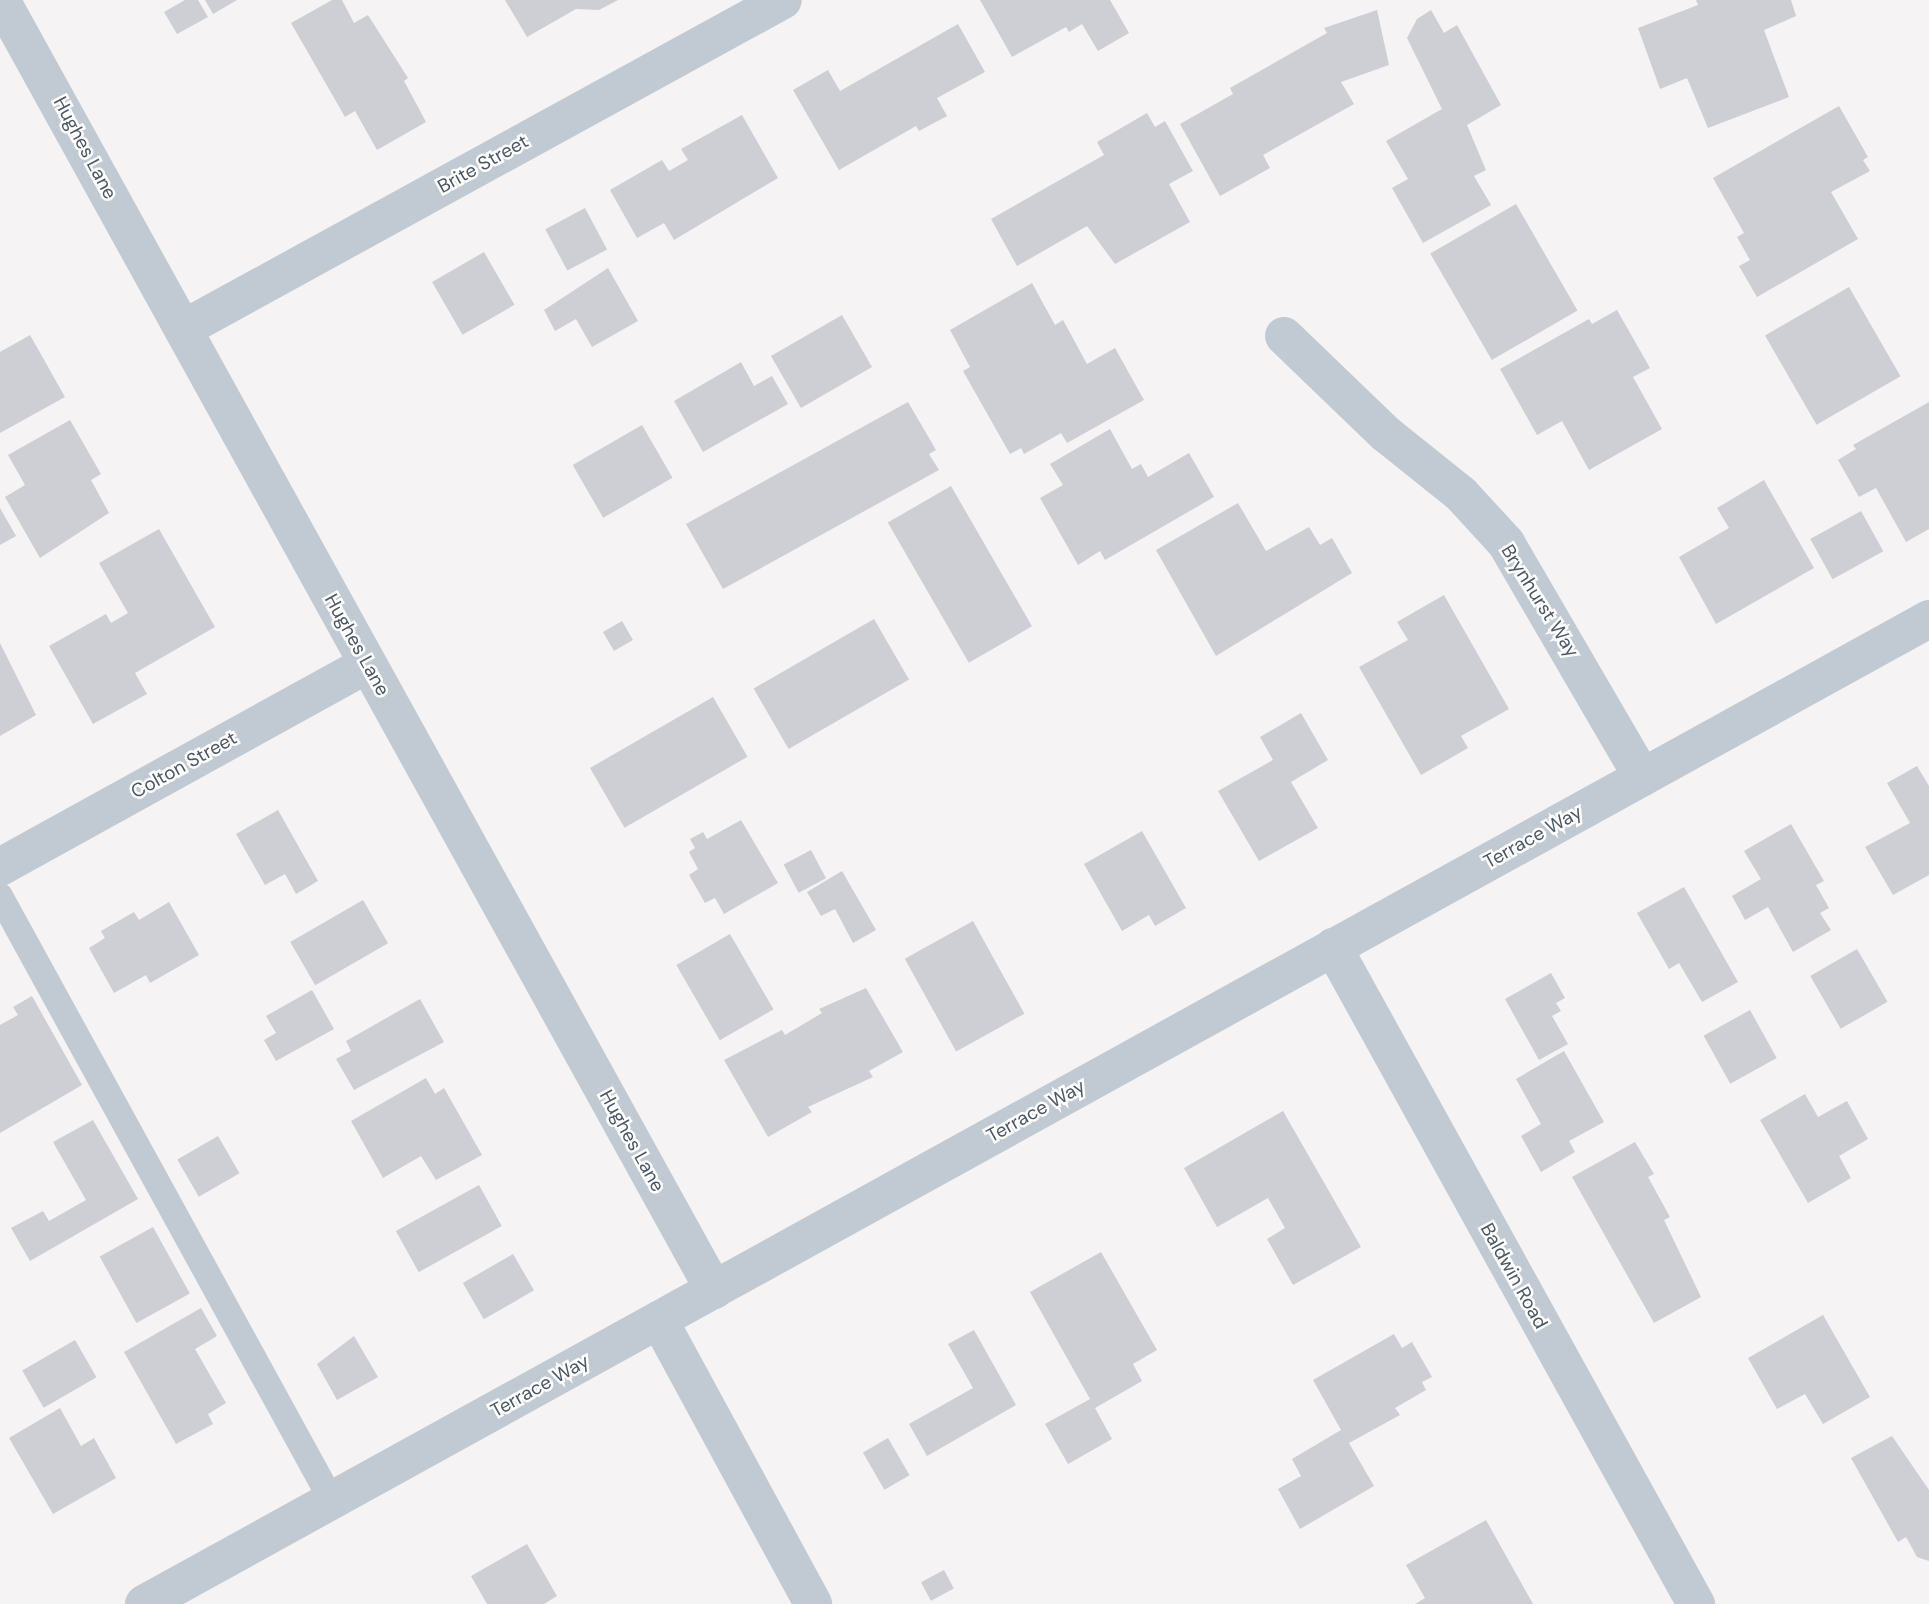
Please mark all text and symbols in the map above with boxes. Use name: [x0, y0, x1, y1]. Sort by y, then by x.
street label: Hughes Lane: [48, 93, 122, 203]
street label: Brite Street: [434, 130, 532, 198]
street label: Brynhurst Way: [1496, 540, 1584, 662]
street label: Hughes Lane: [320, 590, 394, 700]
street label: Colton Street: [127, 727, 241, 803]
street label: Terrace Way: [1480, 801, 1586, 873]
street label: Terrace Way: [983, 1075, 1089, 1147]
street label: Hughes Lane: [595, 1086, 669, 1196]
street label: Baldwin Road: [1476, 1219, 1552, 1333]
street label: Terrace Way: [487, 1350, 593, 1422]

